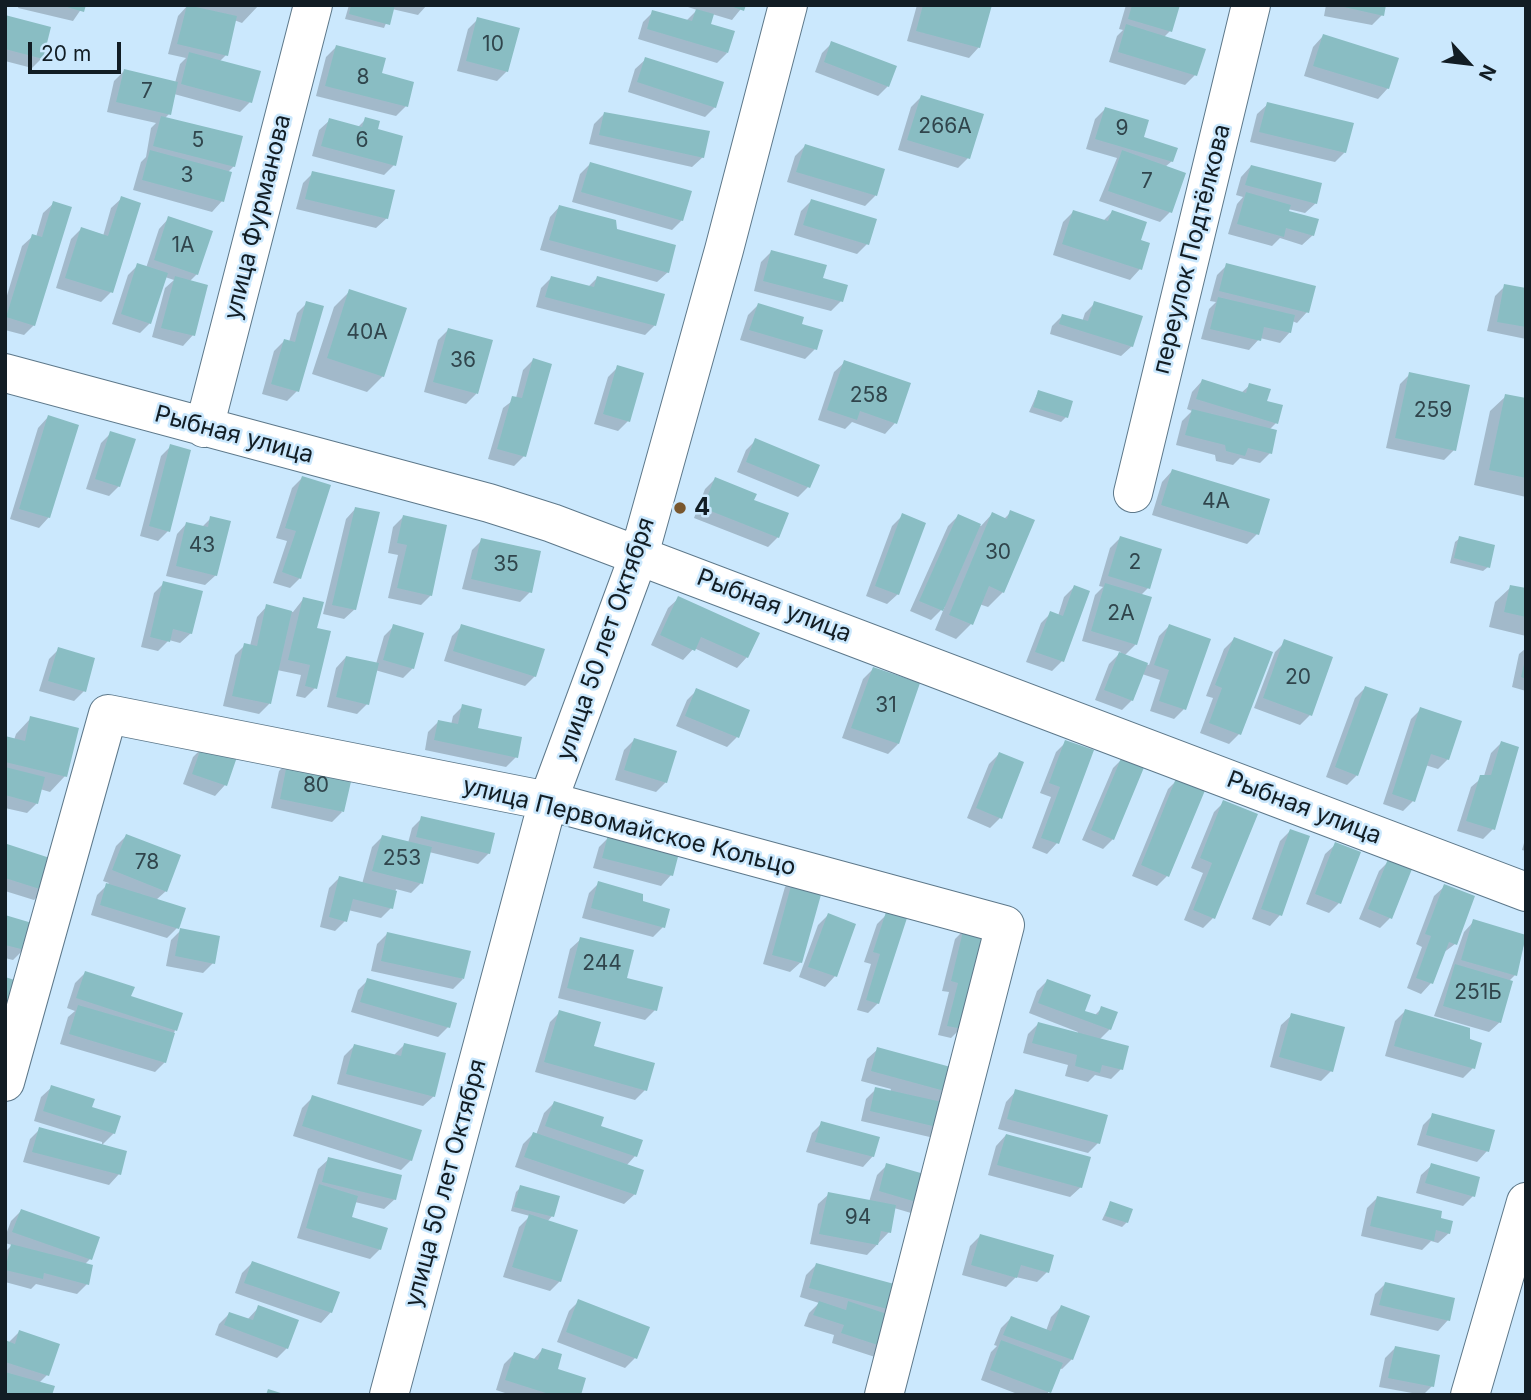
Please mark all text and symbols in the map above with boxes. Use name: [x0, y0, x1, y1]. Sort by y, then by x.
scale bar: [32, 28, 124, 72]
north arrow: [1433, 28, 1503, 98]
house number: 10: [482, 32, 504, 58]
text: 20 m: [41, 41, 91, 66]
text: N: [1474, 61, 1501, 84]
house number: 8: [357, 65, 369, 91]
house number: 7: [141, 79, 153, 105]
street label: улица Фурманова: [219, 111, 297, 323]
house number: 266А: [918, 114, 972, 140]
house number: 9: [1115, 116, 1129, 142]
street label: переулок Подтёлкова: [1147, 121, 1237, 377]
house number: 5: [192, 128, 204, 154]
house number: 6: [355, 128, 369, 154]
house number: 3: [181, 163, 193, 189]
house number: 7: [1141, 169, 1153, 195]
house number: 1А: [171, 233, 195, 259]
house number: 40А: [346, 320, 388, 346]
house number: 36: [450, 348, 476, 374]
house number: 258: [850, 383, 888, 409]
house number: 259: [1414, 398, 1452, 424]
street label: Рыбная улица: [151, 400, 317, 470]
house number: 4А: [1202, 489, 1230, 515]
place label: 4: [694, 494, 710, 522]
marker: 4: [672, 500, 688, 516]
street label: улица 50 лет Октября: [551, 514, 661, 764]
house number: 43: [189, 533, 215, 559]
house number: 30: [985, 540, 1011, 566]
house number: 2: [1129, 550, 1141, 576]
house number: 35: [493, 552, 519, 578]
street label: Рыбная улица: [693, 563, 855, 649]
house number: 2А: [1107, 601, 1135, 627]
house number: 20: [1285, 665, 1311, 691]
house number: 31: [875, 693, 897, 719]
street label: Рыбная улица: [1223, 765, 1385, 851]
street label: улица Первомайское Кольцо: [459, 772, 799, 882]
house number: 80: [303, 773, 329, 799]
house number: 253: [383, 846, 421, 872]
house number: 78: [135, 850, 159, 876]
house number: 244: [582, 951, 622, 977]
house number: 251Б: [1454, 980, 1502, 1006]
street label: улица 50 лет Октября: [399, 1056, 493, 1310]
house number: 94: [845, 1205, 871, 1231]

